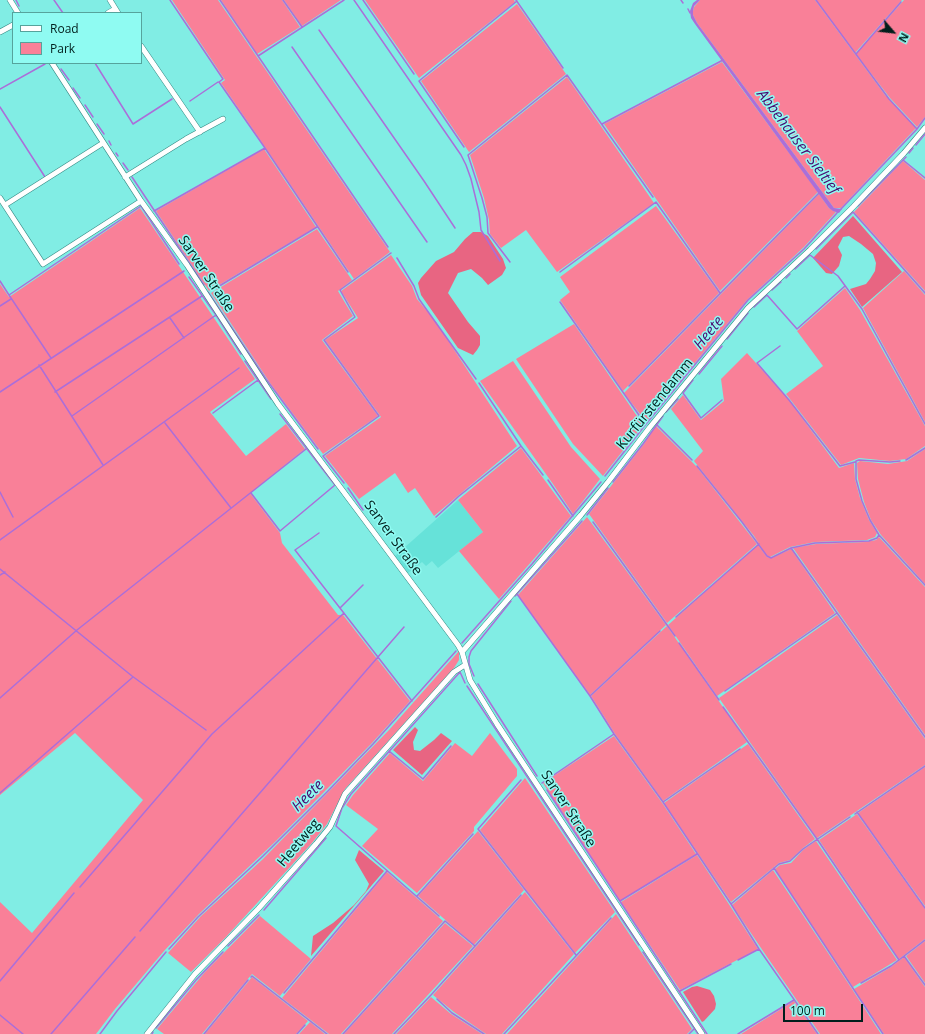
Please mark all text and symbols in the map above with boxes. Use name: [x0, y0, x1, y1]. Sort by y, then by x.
legend: [12, 12, 142, 64]
north arrow: [873, 12, 913, 52]
text: Road: [50, 20, 79, 37]
text: N: [895, 30, 913, 45]
text: Park: [50, 40, 75, 57]
water label: Abbehauser Sieltief: [753, 86, 843, 198]
street label: Sarver Straße: [174, 233, 238, 315]
water label: Heete: [690, 313, 728, 353]
street label: Kurfürstendamm: [613, 355, 697, 453]
street label: Sarver Straße: [360, 497, 426, 579]
street label: Sarver Straße: [537, 767, 599, 851]
water label: Heete: [288, 776, 328, 816]
street label: Heetweg: [274, 816, 324, 870]
scale bar: [785, 996, 865, 1022]
text: 100 m: [790, 1002, 825, 1019]

